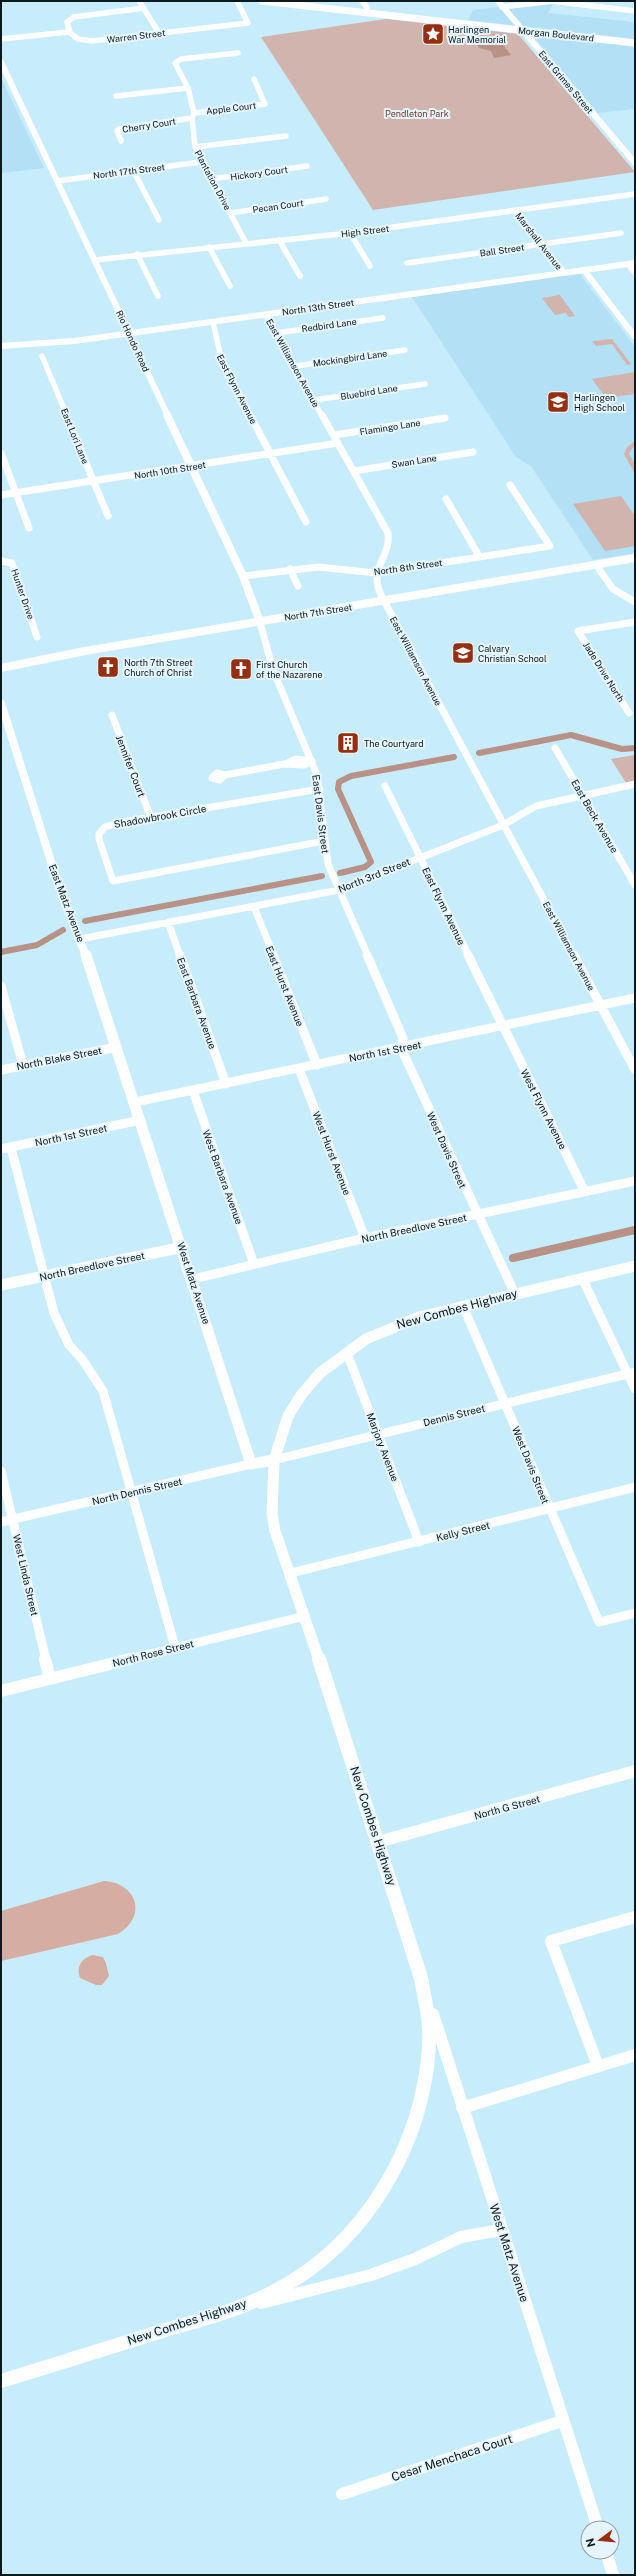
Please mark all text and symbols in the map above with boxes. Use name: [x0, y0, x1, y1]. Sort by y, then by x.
place icon: Harlingen War Memorial: [420, 21, 446, 47]
place label: Harlingen War Memorial: [448, 24, 506, 45]
street label: Morgan Boulevard: [517, 25, 595, 43]
street label: Warren Street: [106, 27, 166, 45]
street label: East Grimes Street: [536, 48, 596, 116]
street label: Apple Court: [205, 99, 257, 117]
park label: Pendleton Park: [385, 108, 449, 119]
street label: Cherry Court: [121, 115, 177, 135]
street label: Plantation Drive: [193, 148, 233, 212]
street label: North 17th Street: [92, 161, 166, 181]
street label: Hickory Court: [230, 163, 289, 182]
street label: Pecan Court: [252, 197, 305, 215]
street label: Marshall Avenue: [513, 210, 565, 272]
street label: High Street: [340, 223, 390, 239]
street label: Ball Street: [479, 241, 525, 259]
street label: North 13th Street: [281, 296, 355, 317]
street label: Rio Hondo Road: [114, 309, 152, 373]
street label: Redbird Lane: [301, 316, 357, 334]
street label: East Williamson Avenue: [264, 317, 322, 409]
street label: Mockingbird Lane: [312, 347, 388, 369]
street label: East Flynn Avenue: [215, 352, 259, 426]
street label: Bluebird Lane: [340, 382, 398, 402]
school or university icon: Harlingen High School: [545, 389, 571, 415]
place label: Harlingen High School: [574, 392, 625, 413]
street label: East Lori Lane: [59, 407, 91, 465]
street label: Flamingo Lane: [359, 417, 421, 437]
street label: Swan Lane: [391, 452, 437, 470]
street label: North 10th Street: [133, 459, 207, 481]
street label: North 8th Street: [373, 557, 443, 577]
street label: Hunter Drive: [9, 567, 37, 621]
street label: North 7th Street: [283, 601, 353, 623]
street label: East Williamson Avenue: [388, 615, 444, 707]
school or university icon: Calvary Christian School: [450, 640, 476, 666]
street label: Jade Drive North: [581, 640, 627, 704]
place label: Calvary Christian School: [478, 643, 547, 664]
church icon: North 7th Street Church of Christ: [95, 654, 121, 680]
church icon: First Church of the Nazarene: [228, 656, 254, 682]
place label: North 7th Street Church of Christ: [124, 657, 193, 678]
place label: First Church of the Nazarene: [256, 659, 322, 680]
building icon: The Courtyard: [335, 730, 361, 756]
street label: Jennifer Court: [114, 733, 148, 799]
place label: The Courtyard: [364, 738, 424, 749]
street label: East Davis Street: [310, 774, 332, 854]
street label: East Beck Avenue: [569, 777, 621, 855]
street label: Shadowbrook Circle: [113, 802, 207, 830]
street label: North 3rd Street: [336, 855, 412, 895]
street label: East Matz Avenue: [47, 862, 87, 944]
street label: East Flynn Avenue: [420, 865, 468, 947]
street label: East Williamson Avenue: [541, 900, 597, 992]
street label: East Hurst Avenue: [263, 944, 307, 1028]
street label: East Barbara Avenue: [175, 956, 219, 1051]
street label: North 1st Street: [348, 1038, 422, 1064]
street label: North Blake Street: [15, 1044, 103, 1072]
street label: West Flynn Avenue: [519, 1067, 570, 1151]
street label: West Hurst Avenue: [310, 1109, 354, 1197]
street label: West Davis Street: [425, 1110, 469, 1190]
street label: North 1st Street: [34, 1121, 108, 1149]
street label: West Barbara Avenue: [200, 1128, 246, 1226]
street label: North Breedlove Street: [360, 1211, 468, 1245]
street label: West Matz Avenue: [175, 1240, 213, 1326]
street label: North Breedlove Street: [38, 1249, 146, 1283]
street label: New Combes Highway: [395, 1286, 520, 1332]
street label: Dennis Street: [422, 1401, 486, 1428]
street label: Marjory Avenue: [364, 1411, 402, 1483]
street label: West Davis Street: [510, 1425, 552, 1506]
street label: North Dennis Street: [91, 1475, 183, 1507]
street label: Kelly Street: [435, 1519, 491, 1543]
street label: West Linda Street: [11, 1533, 41, 1617]
street label: North Rose Street: [111, 1637, 195, 1669]
street label: New Combes Highway: [347, 1765, 399, 1888]
street label: North G Street: [473, 1792, 541, 1822]
street label: West Matz Avenue: [486, 2202, 532, 2304]
street label: New Combes Highway: [126, 2296, 249, 2348]
street label: Cesar Menchaca Court: [390, 2432, 515, 2484]
north arrow: [580, 2520, 620, 2560]
text: N: [583, 2537, 597, 2549]

